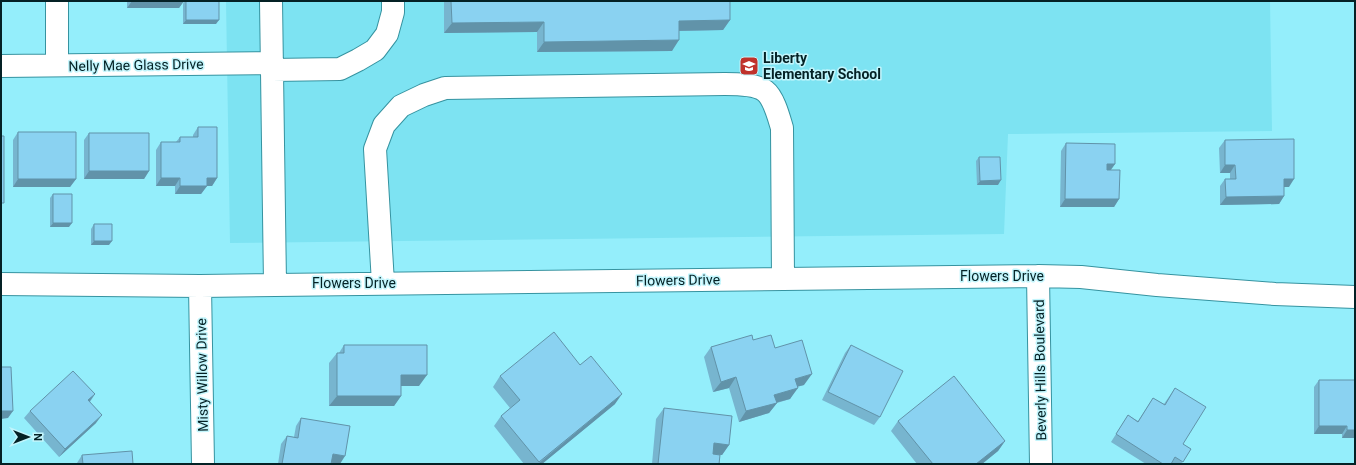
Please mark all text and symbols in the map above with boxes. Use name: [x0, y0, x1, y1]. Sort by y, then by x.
place label: Liberty Elementary School: [763, 50, 881, 82]
school or university icon: Liberty Elementary School: [738, 55, 760, 77]
street label: Nelly Mae Glass Drive: [68, 56, 204, 74]
street label: Flowers Drive: [960, 268, 1044, 284]
street label: Flowers Drive: [636, 271, 720, 289]
street label: Flowers Drive: [312, 275, 396, 291]
street label: Beverly Hills Boulevard: [1031, 299, 1049, 441]
street label: Misty Willow Drive: [193, 318, 211, 432]
north arrow: [8, 417, 48, 457]
text: N: [31, 433, 44, 441]

